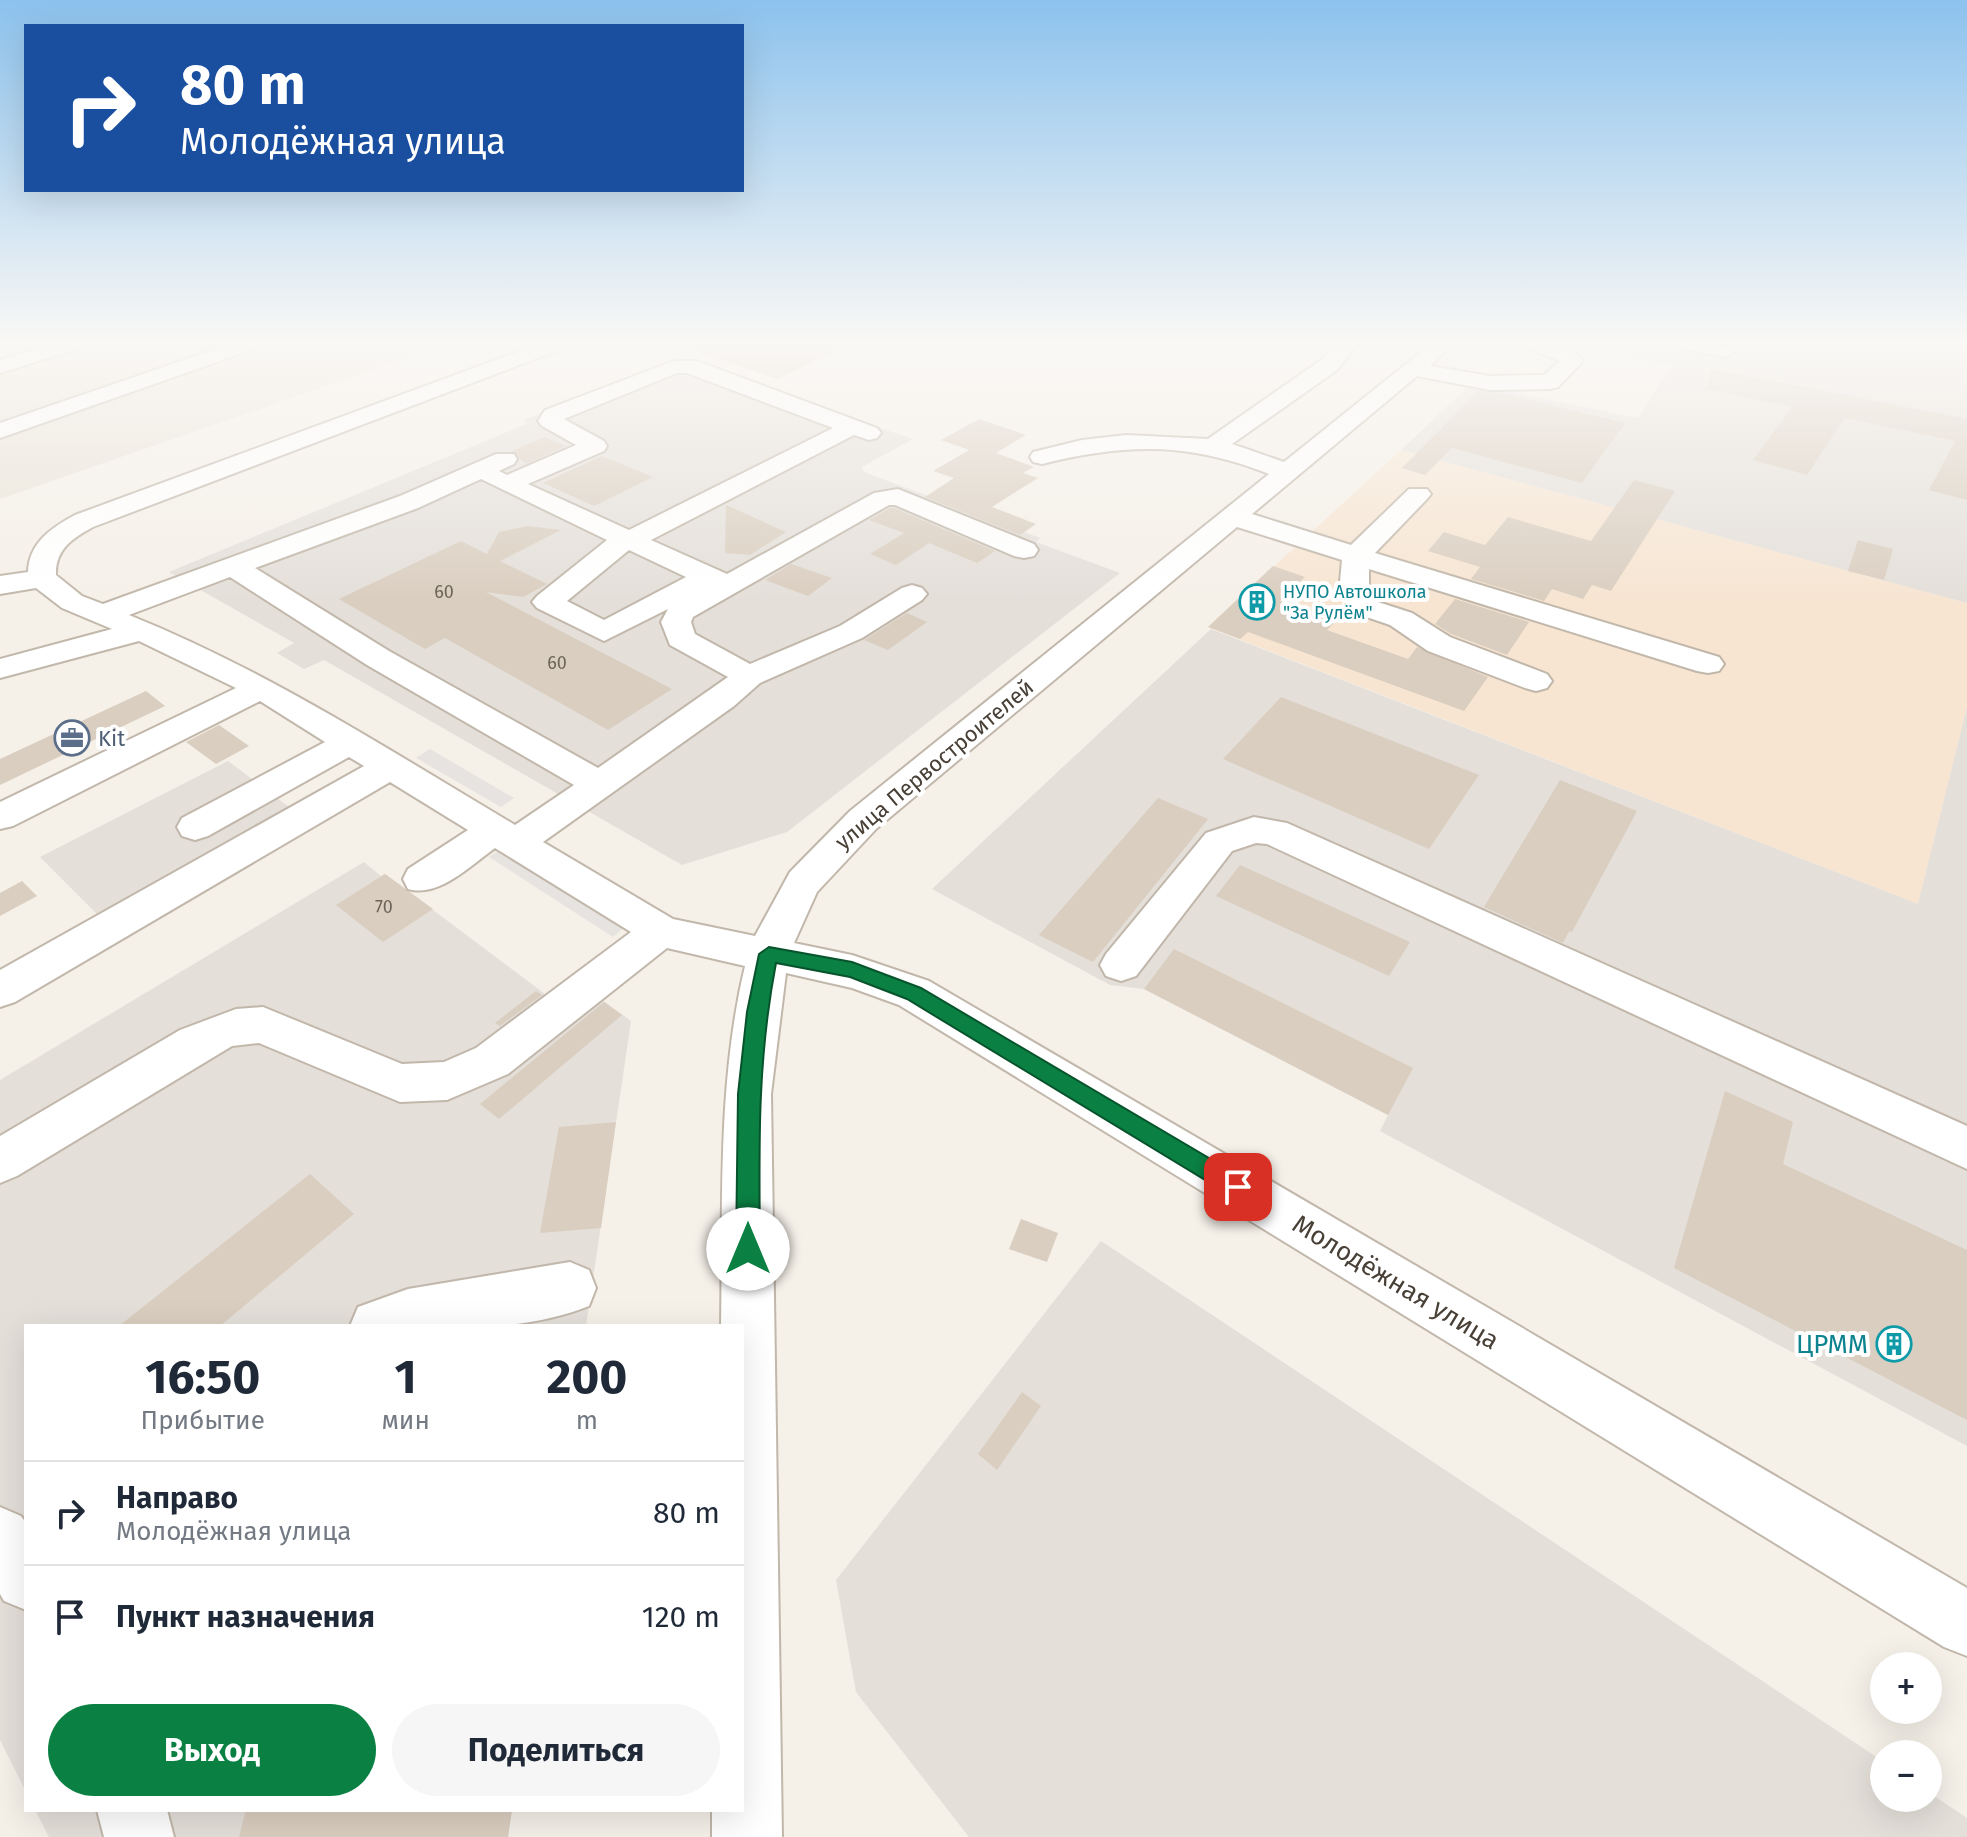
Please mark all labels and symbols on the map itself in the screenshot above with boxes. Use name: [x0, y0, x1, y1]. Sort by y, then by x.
house number: 60: [434, 581, 454, 603]
place label: НУПО Автошкола "За Рулём": [1283, 581, 1427, 624]
building icon: НУПО Автошкола "За Рулём": [1238, 583, 1276, 621]
house number: 60: [547, 652, 567, 674]
street label: улица Первостроителей: [830, 673, 1039, 855]
office icon: Kit: [53, 719, 91, 757]
place label: Kit: [98, 725, 125, 752]
house number: 70: [375, 896, 393, 918]
pin: [1204, 1153, 1272, 1221]
position arrow: [706, 1207, 790, 1291]
street label: Молодёжная улица: [1287, 1209, 1505, 1356]
building icon: ЦРММ: [1875, 1325, 1913, 1363]
place label: ЦРММ: [1796, 1329, 1868, 1360]

